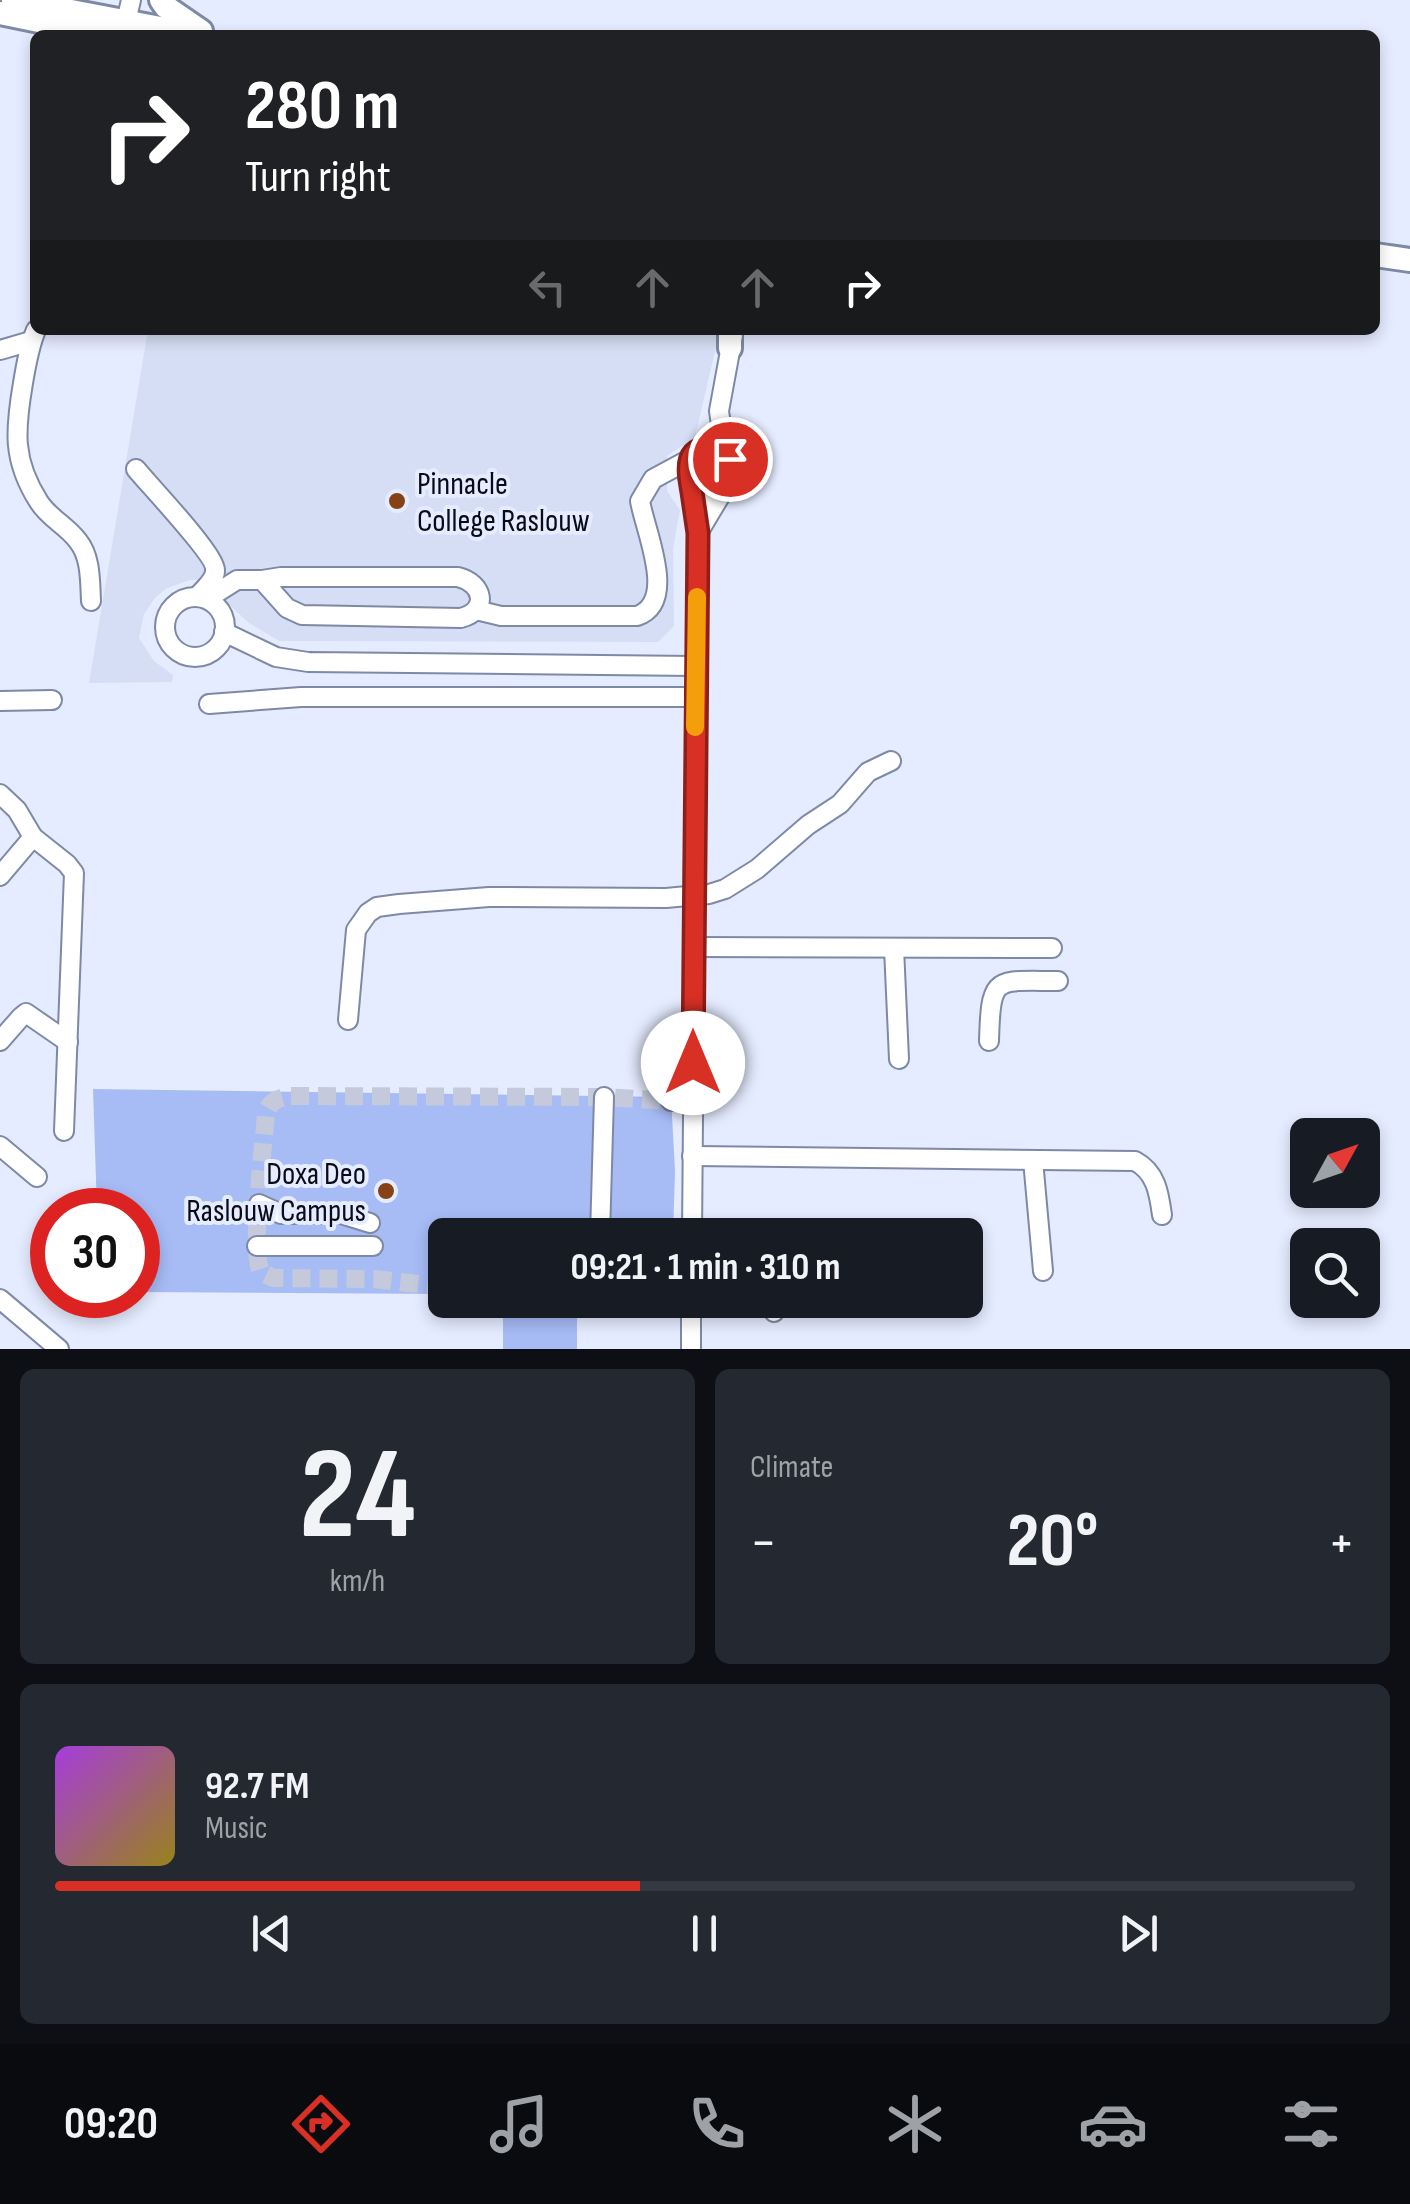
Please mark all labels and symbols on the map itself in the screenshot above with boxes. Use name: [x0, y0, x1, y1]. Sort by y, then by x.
pin: [688, 417, 773, 502]
place label: Pinnacle College Raslouw: [417, 465, 590, 541]
marker: Pinnacle College Raslouw: [386, 490, 408, 512]
position arrow: [641, 1011, 745, 1115]
north arrow: [1290, 1118, 1380, 1208]
place label: Doxa Deo Raslouw Campus: [186, 1155, 366, 1231]
marker: Doxa Deo Raslouw Campus: [375, 1180, 397, 1202]
speed limit sign: 30: [30, 1188, 160, 1318]

